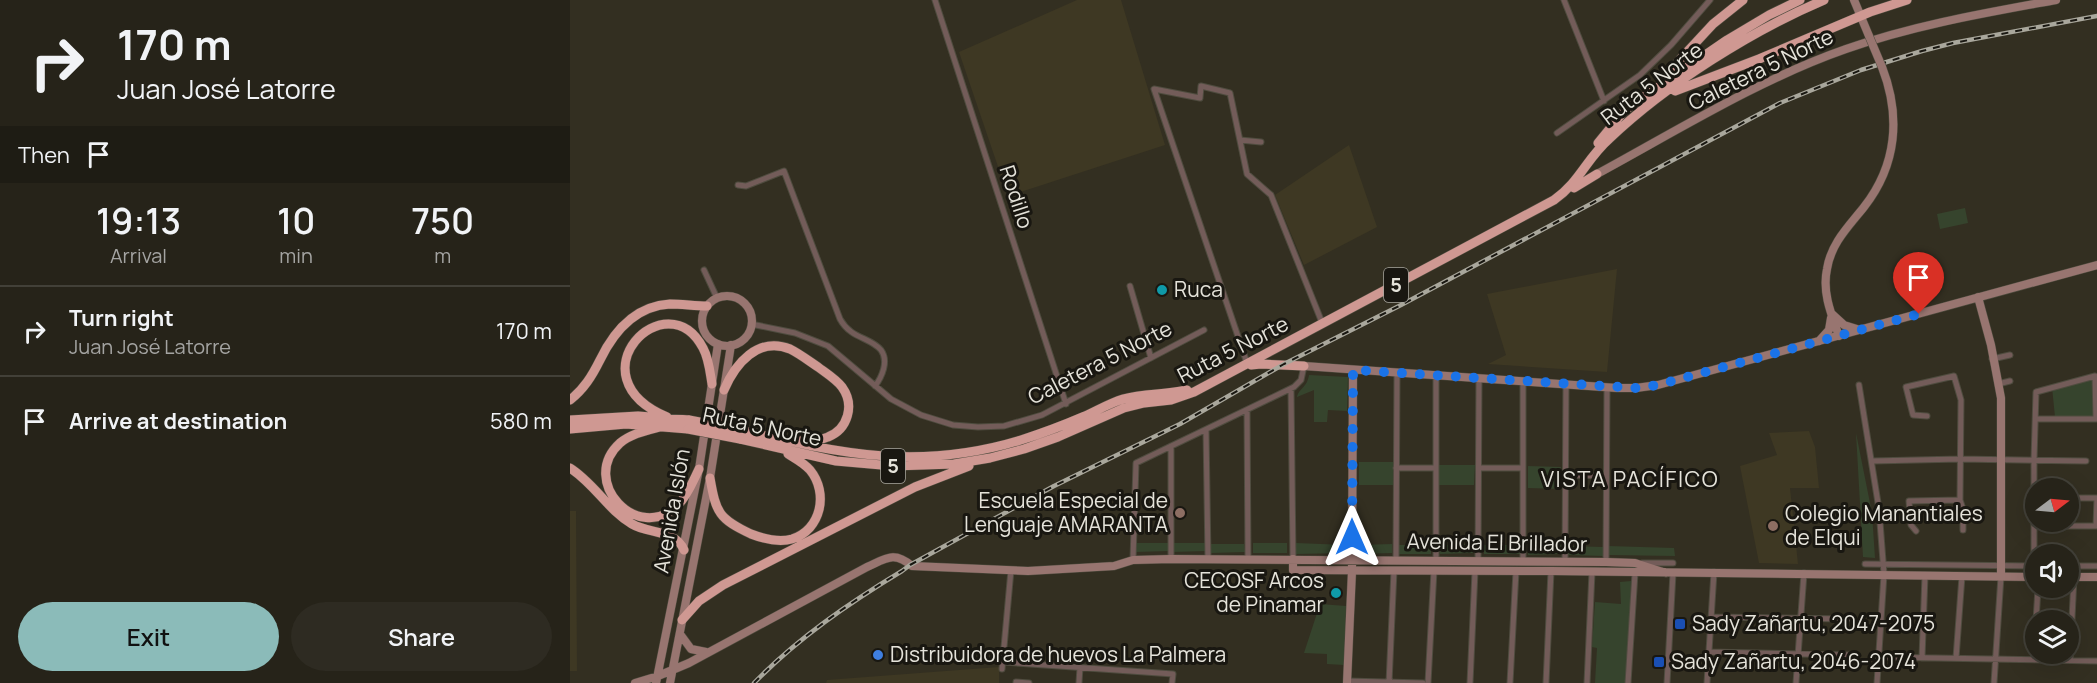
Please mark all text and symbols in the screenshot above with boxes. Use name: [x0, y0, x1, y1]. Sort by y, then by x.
text: 170 m: [117, 15, 232, 73]
street label: Caletera 5 Norte: [1683, 22, 1838, 116]
icon: right: [18, 24, 96, 102]
street label: Ruta 5 Norte: [1595, 36, 1708, 131]
text: Juan José Latorre: [117, 70, 336, 107]
icon: arrive: [82, 138, 115, 171]
text: Then: [18, 140, 70, 170]
street label: Rodillo: [994, 161, 1040, 232]
text: 19:13: [96, 196, 181, 245]
text: 10: [277, 196, 315, 245]
text: 750: [411, 196, 474, 245]
text: Arrival: [110, 242, 167, 269]
text: min: [279, 242, 313, 269]
text: m: [434, 242, 451, 269]
pin: [1893, 252, 1944, 314]
icon: arrive: [1902, 261, 1935, 294]
road number: 5: [1384, 268, 1408, 302]
place label: Ruca: [1174, 275, 1223, 303]
marker: Ruca: [1155, 283, 1169, 297]
text: Turn right: [69, 303, 174, 333]
street label: Ruta 5 Norte: [1172, 309, 1293, 389]
street label: Caletera 5 Norte: [1023, 314, 1176, 410]
icon: right: [18, 315, 51, 348]
text: 170 m: [496, 316, 552, 346]
text: Juan José Latorre: [69, 333, 231, 360]
street label: Ruta 5 Norte: [700, 400, 824, 452]
icon: arrive: [18, 405, 51, 438]
text: Arrive at destination: [69, 406, 287, 436]
text: 580 m: [490, 406, 552, 436]
street label: Avenida Islón: [646, 446, 696, 575]
road number: 5: [881, 449, 905, 483]
district label: VISTA PACÍFICO: [1541, 464, 1719, 494]
north arrow: [2025, 478, 2079, 532]
map controls: [2025, 478, 2079, 664]
place label: Escuela Especial de Lenguaje AMARANTA: [964, 486, 1168, 538]
place label: Colegio Manantiales de Elqui: [1785, 499, 1983, 551]
position arrow: [1320, 505, 1384, 569]
marker: Escuela Especial de Lenguaje AMARANTA: [1173, 506, 1187, 520]
marker: Colegio Manantiales de Elqui: [1766, 519, 1780, 533]
street label: Avenida El Brillador: [1406, 526, 1588, 558]
button: sound: [2025, 544, 2079, 598]
place label: CECOSF Arcos de Pinamar: [1184, 566, 1324, 618]
marker: CECOSF Arcos de Pinamar: [1329, 586, 1343, 600]
button: Exit: [18, 602, 279, 671]
button: Share: [291, 602, 552, 671]
place label: Sady Zañartu, 2047-2075: [1692, 609, 1935, 637]
button: layers: [2025, 610, 2079, 664]
marker: Sady Zañartu, 2047-2075: [1673, 617, 1687, 631]
place label: Distribuidora de huevos La Palmera: [890, 640, 1226, 668]
place label: Sady Zañartu, 2046-2074: [1671, 647, 1916, 675]
marker: Distribuidora de huevos La Palmera: [871, 648, 885, 662]
marker: Sady Zañartu, 2046-2074: [1652, 655, 1666, 669]

